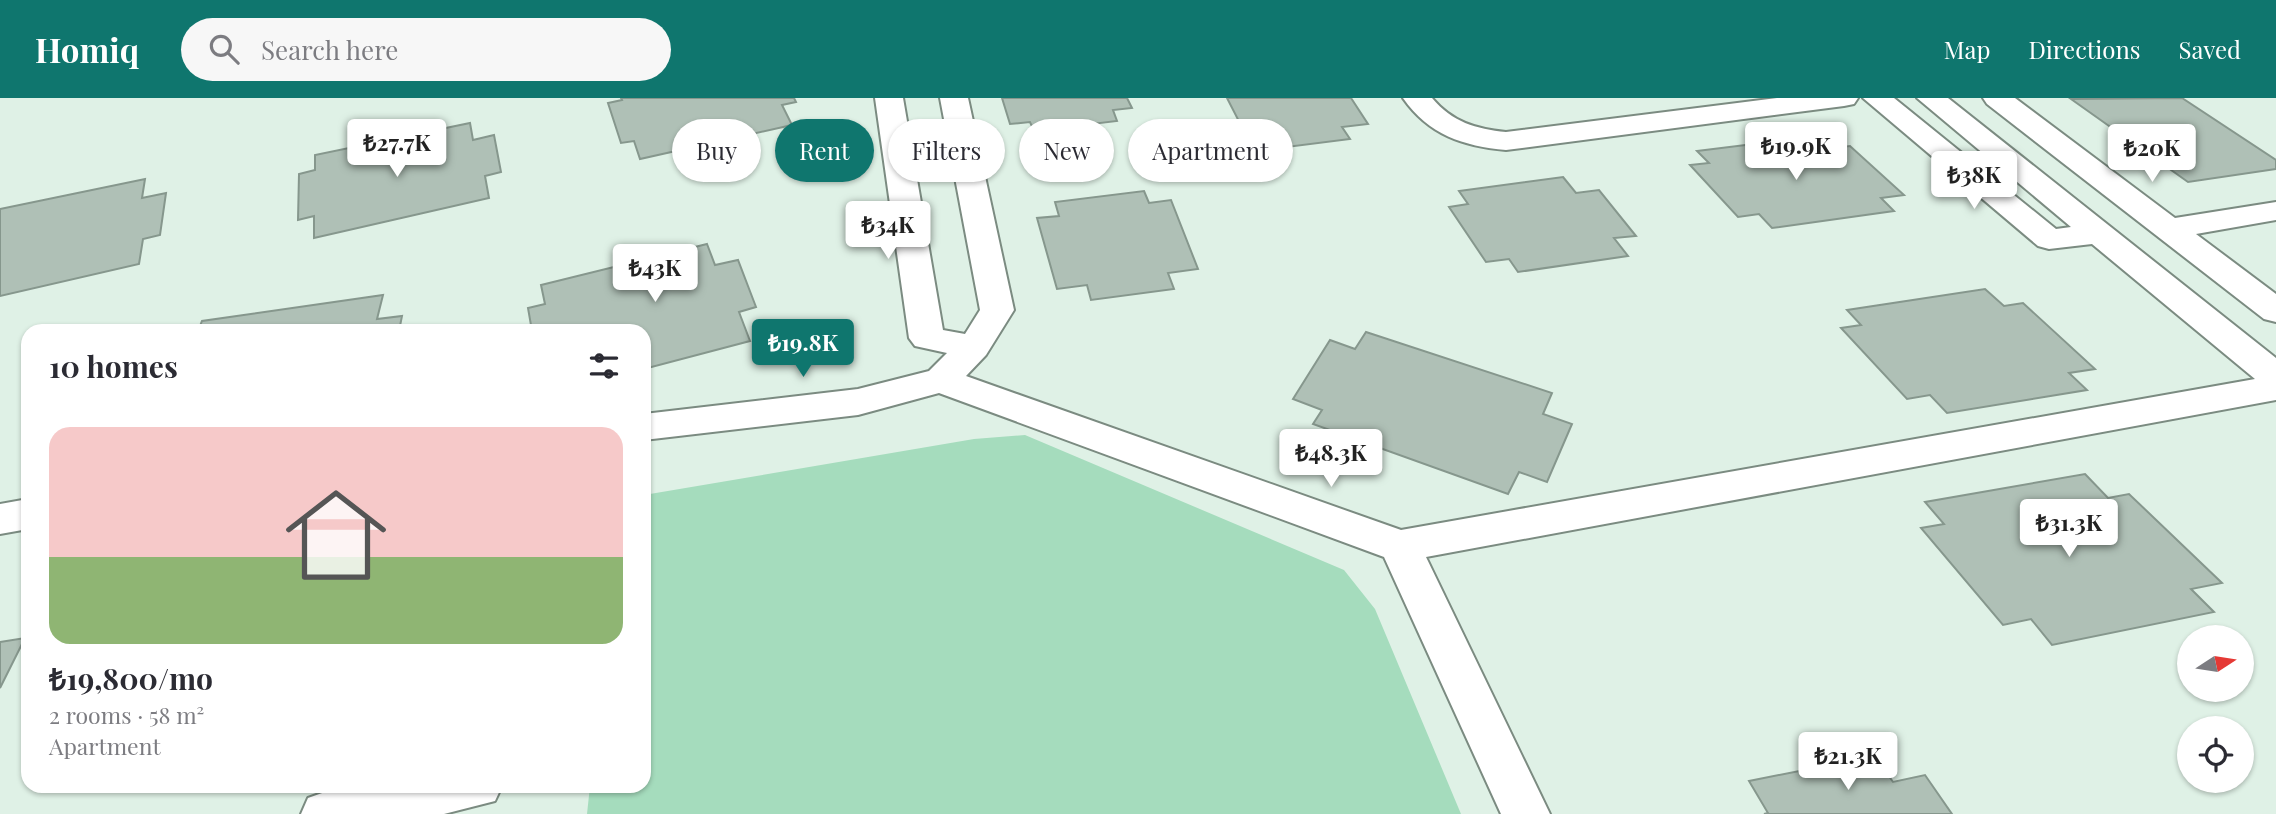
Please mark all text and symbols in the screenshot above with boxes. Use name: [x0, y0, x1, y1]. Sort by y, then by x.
search box: [181, 18, 671, 81]
text: Homiq: [35, 27, 139, 71]
icon: search: [205, 30, 243, 68]
text: Search here: [261, 32, 398, 67]
text: Map: [1944, 33, 1990, 65]
text: Directions: [2028, 33, 2141, 65]
text: Saved: [2179, 33, 2241, 65]
chip: Buy: [672, 119, 761, 182]
chip: Rent: [775, 119, 874, 182]
chip: Filters: [888, 119, 1005, 182]
chip: New: [1019, 119, 1114, 182]
chip: Apartment: [1128, 119, 1293, 182]
pin: ₺27.7K: [340, 120, 454, 179]
pin: ₺19.9K: [1739, 122, 1853, 182]
pin: ₺20K: [2111, 125, 2193, 184]
text: ₺27.7K: [363, 126, 431, 157]
text: ₺19.9K: [1761, 129, 1831, 160]
text: ₺20K: [2124, 131, 2180, 162]
pin: ₺38K: [1933, 152, 2015, 211]
text: ₺38K: [1947, 158, 2001, 189]
pin: ₺34K: [847, 202, 929, 261]
text: ₺34K: [862, 208, 914, 239]
pin: ₺43K: [614, 244, 696, 304]
text: ₺43K: [629, 251, 681, 282]
pin: ₺19.8K: [746, 320, 860, 379]
text: ₺19.8K: [768, 326, 838, 357]
text: 10 homes: [49, 346, 178, 386]
icon: filters: [585, 347, 623, 385]
pin: ₺48.3K: [1274, 430, 1388, 489]
text: ₺48.3K: [1295, 436, 1367, 467]
icon: home: [273, 472, 399, 598]
pin: ₺31.3K: [2012, 500, 2126, 559]
text: ₺31.3K: [2036, 506, 2102, 537]
north arrow: [2177, 625, 2254, 702]
map controls: [2177, 625, 2254, 793]
text: ₺19,800/mo: [49, 658, 213, 698]
text: 2 rooms · 58 m²: [49, 699, 204, 730]
button: locate: [2177, 716, 2254, 793]
text: Apartment: [49, 730, 161, 761]
pin: ₺21.3K: [1791, 732, 1905, 792]
text: ₺21.3K: [1814, 739, 1882, 770]

